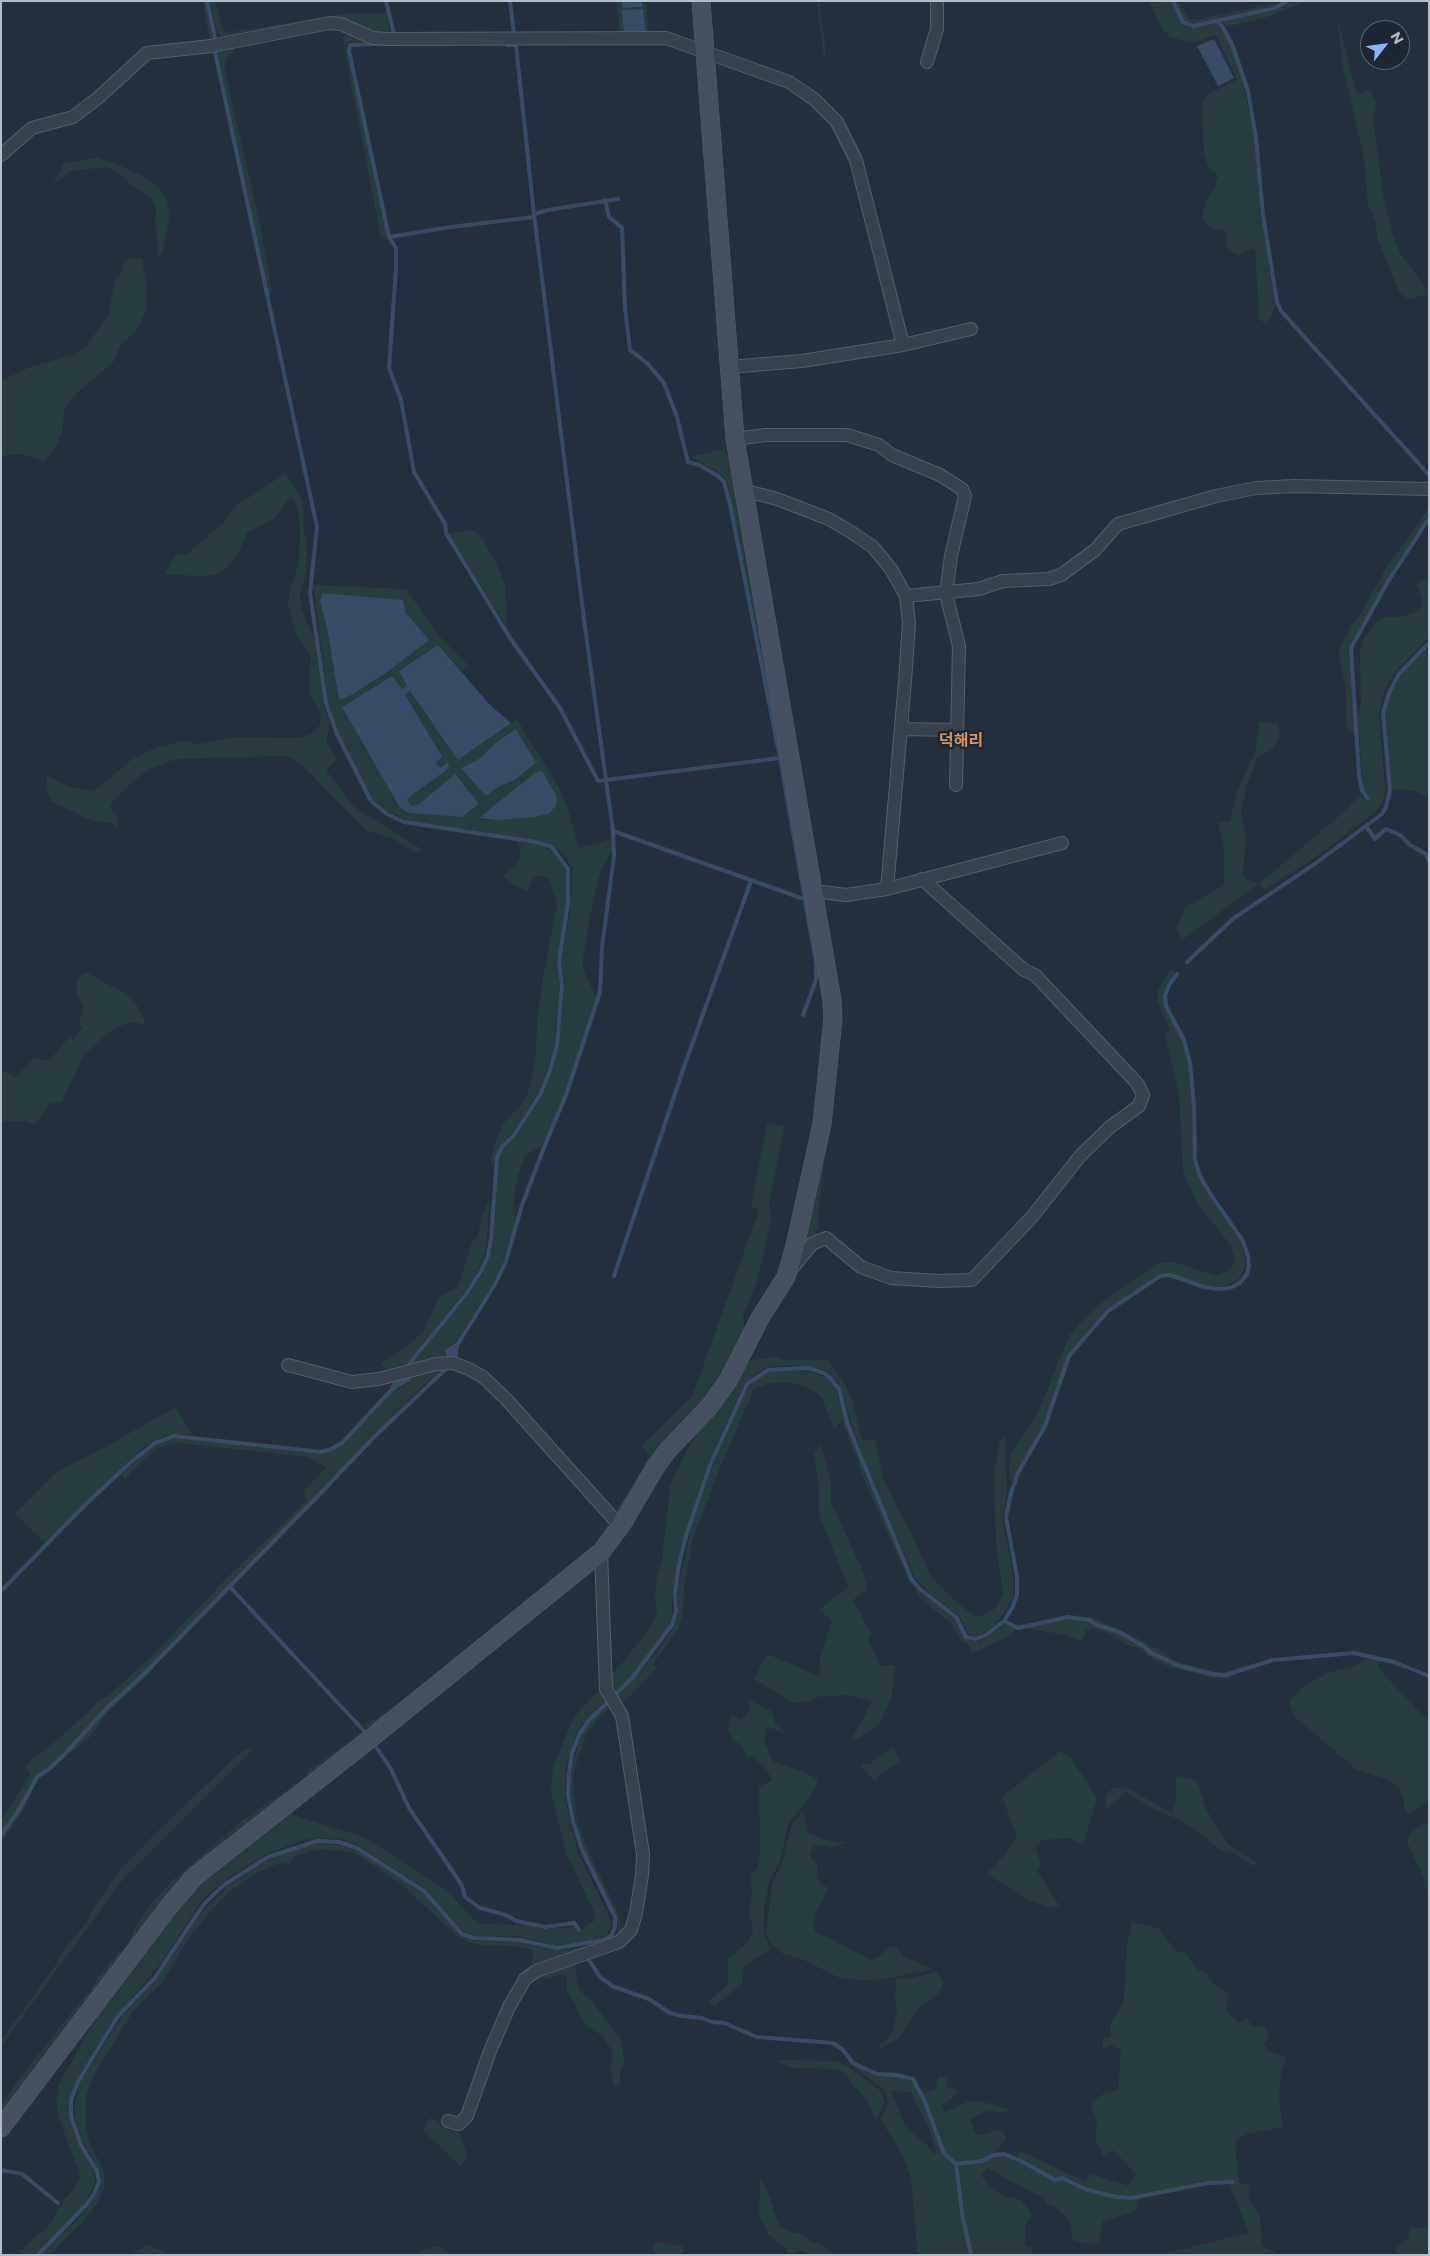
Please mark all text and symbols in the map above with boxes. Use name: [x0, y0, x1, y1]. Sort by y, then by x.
north arrow: [1360, 20, 1410, 70]
text: N: [1387, 29, 1408, 47]
district label: 덕해리: [939, 731, 983, 751]

